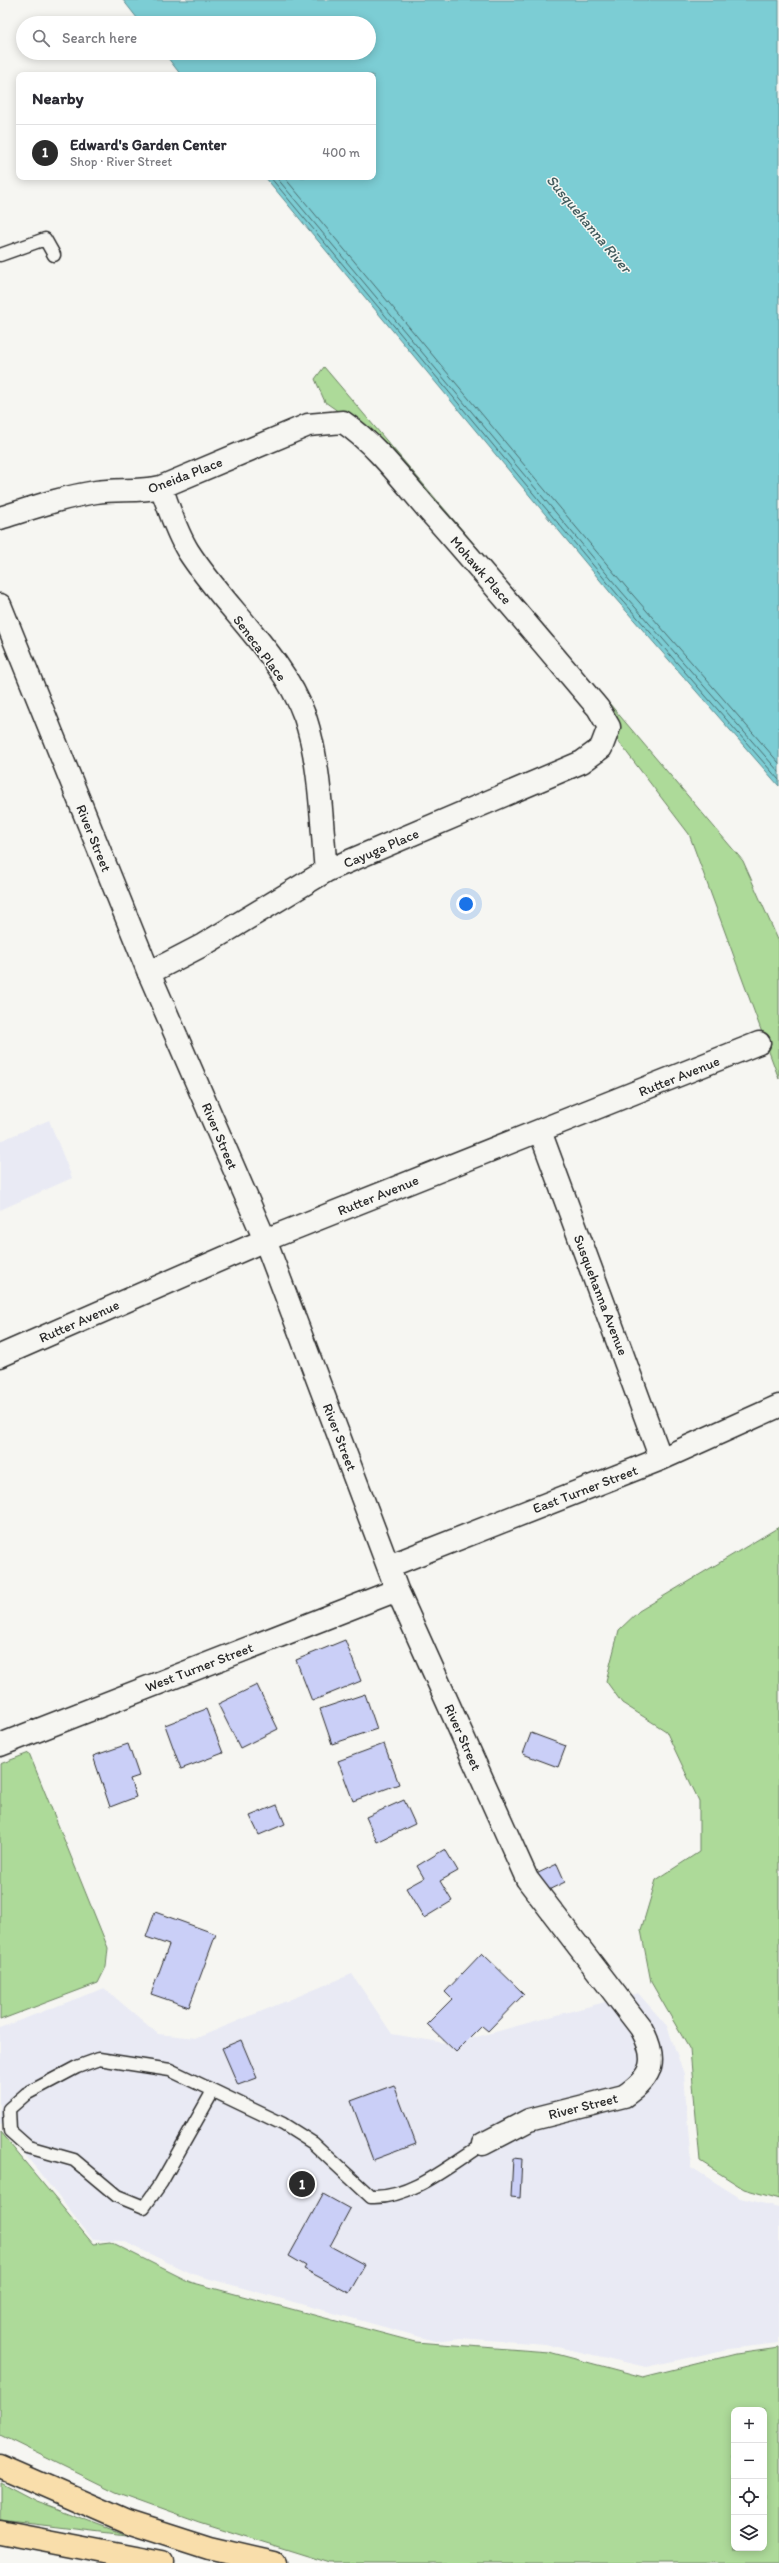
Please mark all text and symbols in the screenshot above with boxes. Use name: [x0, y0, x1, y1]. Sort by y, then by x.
search box: [16, 16, 376, 60]
icon: search: [30, 27, 52, 49]
text: Search here: [62, 29, 137, 47]
text: Nearby: [32, 88, 84, 108]
text: Edward's Garden Center: [70, 136, 226, 154]
text: 1: [42, 145, 48, 160]
text: 400 m: [322, 145, 360, 160]
text: Shop · River Street: [70, 154, 172, 169]
water label: Susquehanna River: [543, 171, 637, 278]
street label: Oneida Place: [145, 453, 225, 498]
street label: Mohawk Place: [446, 533, 515, 608]
street label: Seneca Place: [229, 612, 290, 685]
street label: River Street: [72, 802, 115, 874]
street label: Cayuga Place: [341, 825, 422, 872]
your location: [456, 894, 476, 914]
street label: Rutter Avenue: [636, 1052, 723, 1100]
street label: River Street: [198, 1100, 241, 1172]
street label: Rutter Avenue: [335, 1171, 422, 1219]
street label: Susquehanna Avenue: [570, 1232, 632, 1358]
street label: Rutter Avenue: [36, 1296, 122, 1347]
street label: River Street: [319, 1401, 360, 1473]
street label: East Turner Street: [530, 1462, 640, 1517]
street label: West Turner Street: [143, 1639, 256, 1696]
street label: River Street: [440, 1701, 485, 1773]
street label: River Street: [547, 2090, 620, 2123]
pin: 1: [289, 2169, 315, 2199]
map controls: [731, 2407, 767, 2551]
button: +: [731, 2407, 767, 2443]
button: −: [731, 2443, 767, 2479]
button: locate: [731, 2479, 767, 2515]
button: layers: [731, 2515, 767, 2551]

